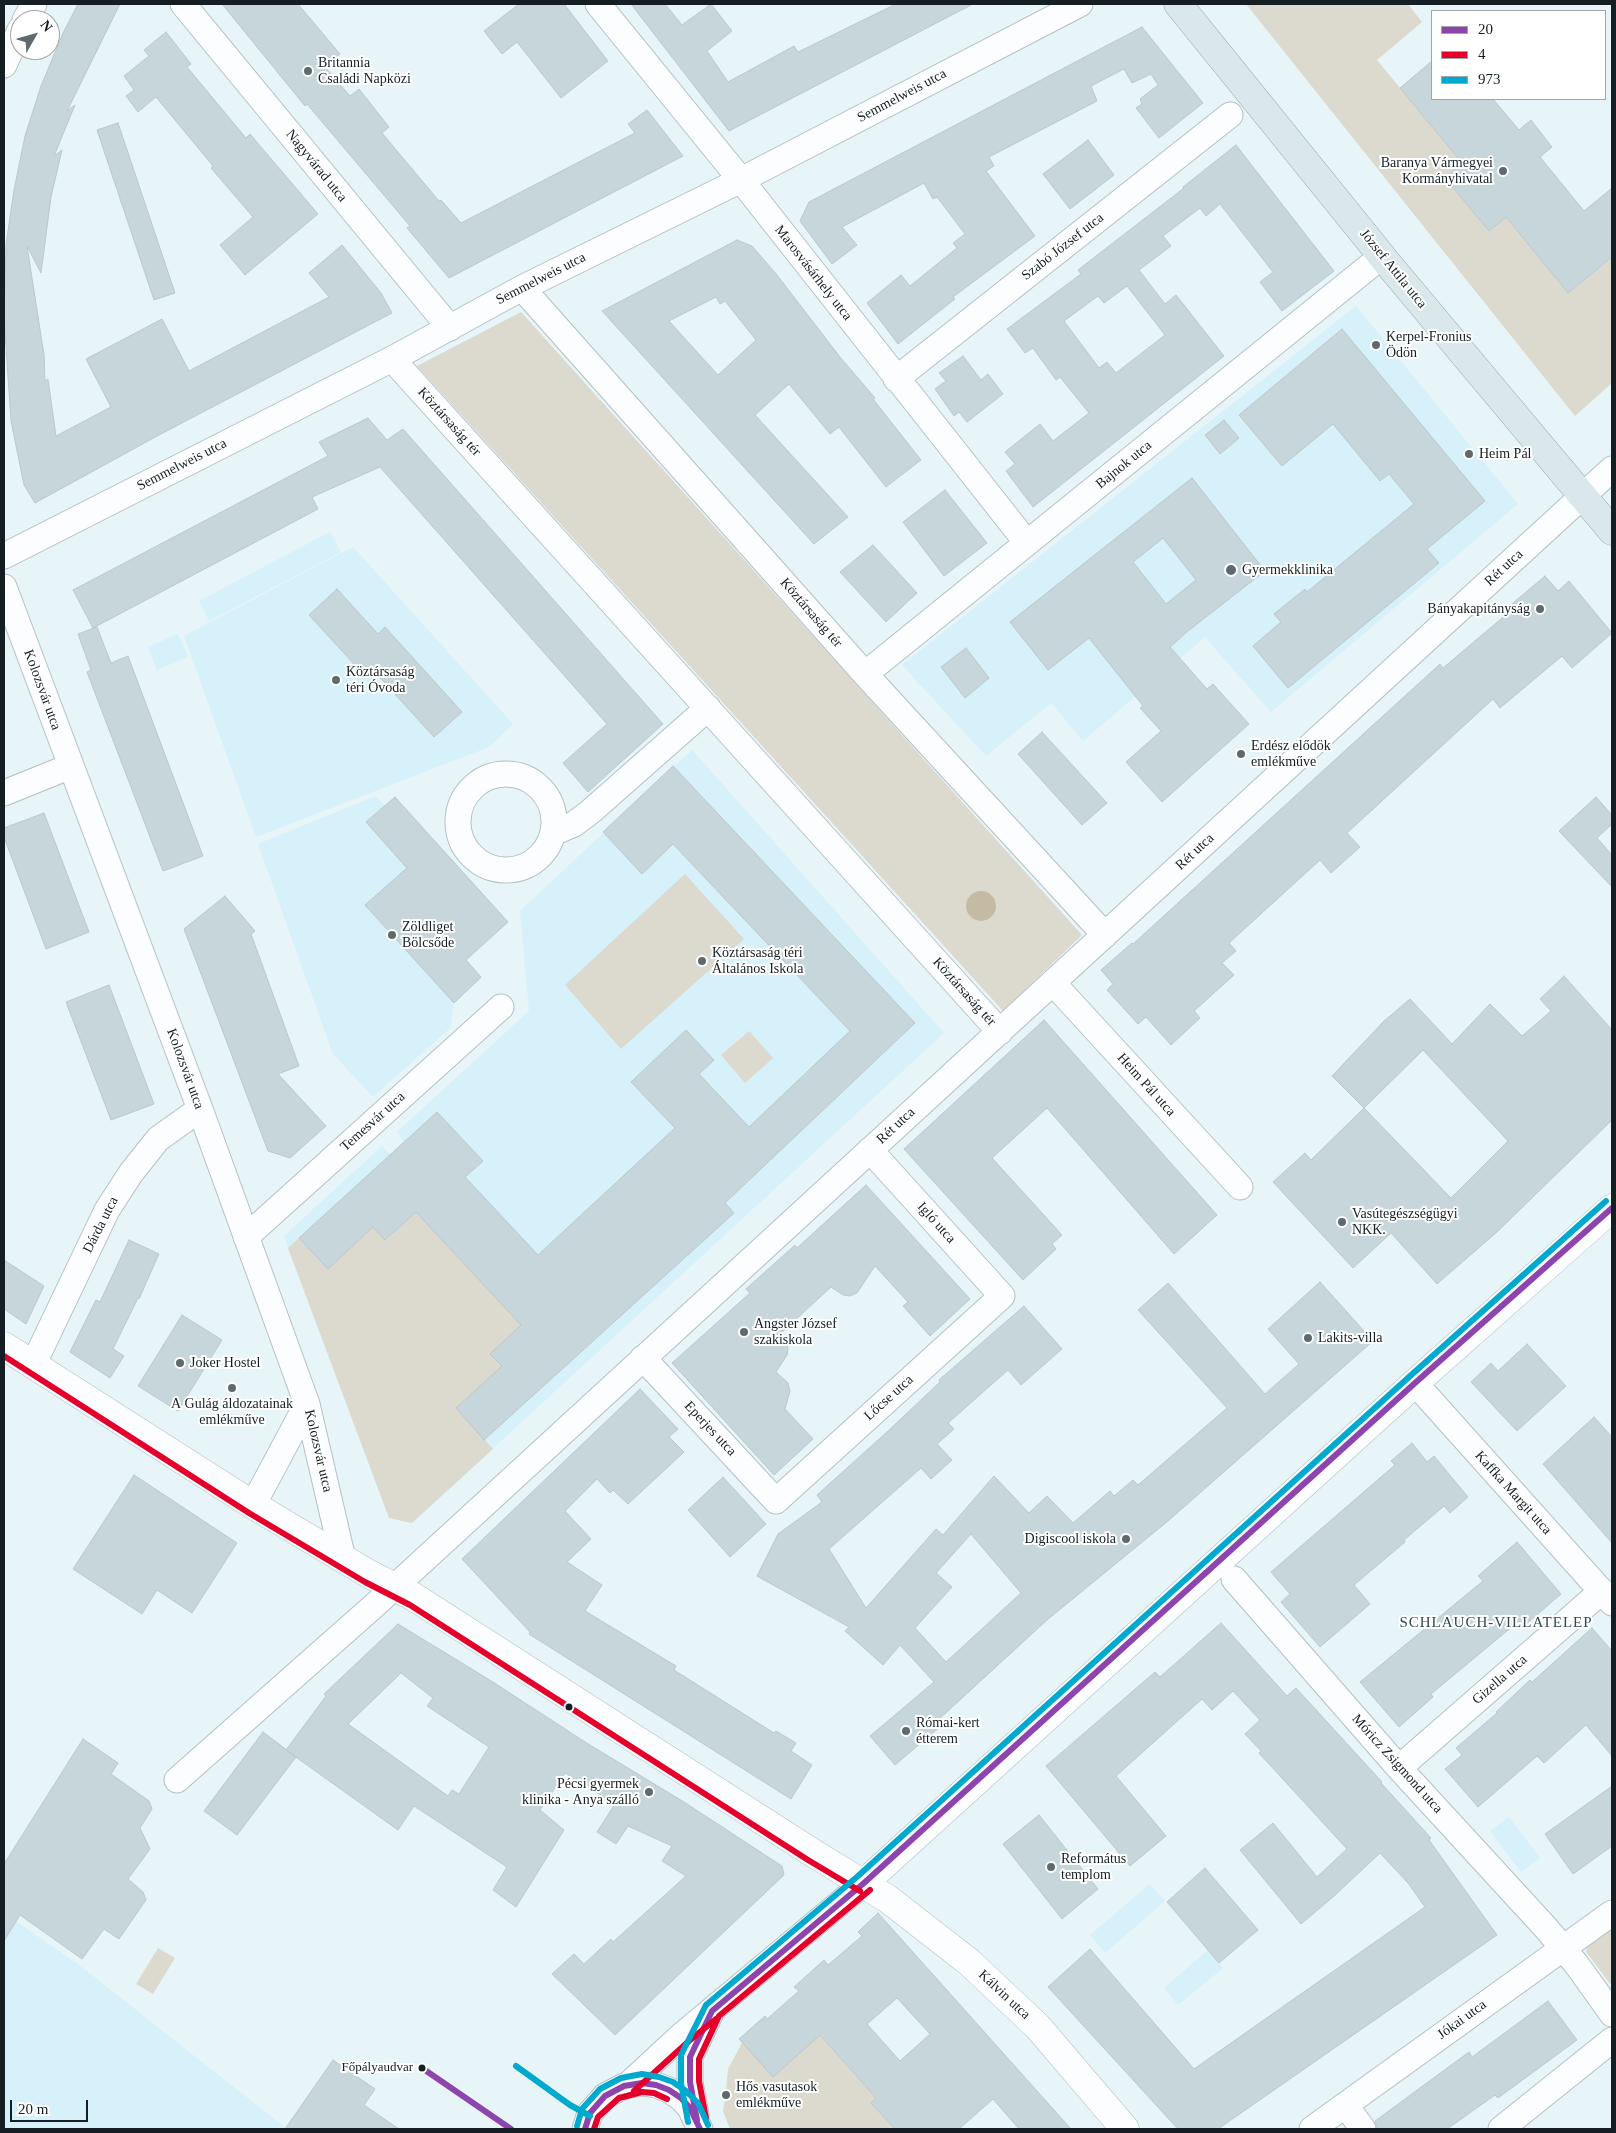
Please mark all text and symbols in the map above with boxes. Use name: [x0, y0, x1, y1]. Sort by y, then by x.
north arrow: [10, 10, 60, 60]
legend: [1431, 10, 1606, 100]
text: N: [37, 17, 55, 35]
text: 20: [1478, 21, 1493, 37]
text: 4: [1478, 46, 1486, 62]
place label: Britannia Családi Napközi: [318, 55, 411, 88]
marker: Britannia Családi Napközi: [302, 65, 314, 77]
street label: Semmelweis utca: [855, 65, 949, 127]
text: 973: [1478, 71, 1501, 87]
street label: Nagyvárad utca: [282, 126, 350, 206]
place label: Baranya Vármegyei Kormányhivatal: [1381, 155, 1493, 188]
marker: Baranya Vármegyei Kormányhivatal: [1497, 165, 1509, 177]
street label: Szabó József utca: [1019, 210, 1107, 284]
street label: Marosvásárhely utca: [771, 222, 855, 324]
street label: József Attila utca: [1356, 226, 1430, 312]
street label: Semmelweis utca: [493, 249, 589, 309]
place label: Kerpel-Fronius Ödön: [1386, 329, 1472, 362]
marker: Kerpel-Fronius Ödön: [1370, 339, 1382, 351]
street label: Köztársaság tér: [414, 384, 484, 460]
street label: Semmelweis utca: [134, 435, 230, 495]
street label: Bajnok utca: [1093, 437, 1155, 493]
place label: Heim Pál: [1479, 446, 1531, 462]
marker: Heim Pál: [1463, 448, 1475, 460]
street label: Rét utca: [1481, 546, 1527, 590]
place label: Gyermekklinika: [1242, 562, 1333, 578]
marker: Gyermekklinika: [1224, 563, 1238, 577]
street label: Köztársaság tér: [776, 575, 846, 651]
place label: Bányakapitányság: [1427, 601, 1530, 617]
marker: Bányakapitányság: [1534, 603, 1546, 615]
street label: Kolozsvár utca: [20, 647, 64, 733]
place label: Köztársaság téri Óvoda: [346, 664, 414, 696]
marker: Köztársaság téri Óvoda: [330, 674, 342, 686]
place label: Erdész elődök emlékműve: [1251, 738, 1331, 770]
marker: Erdész elődök emlékműve: [1235, 748, 1247, 760]
street label: Rét utca: [1172, 830, 1218, 874]
place label: Zöldliget Bölcsőde: [402, 919, 454, 952]
marker: Zöldliget Bölcsőde: [386, 929, 398, 941]
place label: Köztársaság téri Általános Iskola: [712, 945, 803, 978]
street label: Köztársaság tér: [929, 954, 999, 1030]
marker: Köztársaság téri Általános Iskola: [696, 955, 708, 967]
street label: Kolozsvár utca: [163, 1026, 207, 1112]
street label: Heim Pál utca: [1113, 1050, 1179, 1120]
street label: Temesvár utca: [337, 1089, 409, 1155]
street label: Rét utca: [873, 1104, 919, 1148]
street label: Dárda utca: [80, 1194, 122, 1256]
street label: Igló utca: [913, 1199, 959, 1247]
place label: Vasútegészségügyi NKK.: [1352, 1206, 1458, 1238]
marker: Vasútegészségügyi NKK.: [1336, 1216, 1348, 1228]
place label: Angster József szakiskola: [754, 1316, 837, 1348]
marker: Angster József szakiskola: [738, 1326, 750, 1338]
place label: Lakits-villa: [1318, 1330, 1383, 1346]
marker: Lakits-villa: [1302, 1332, 1314, 1344]
place label: Joker Hostel: [190, 1355, 260, 1371]
marker: Joker Hostel: [174, 1357, 186, 1369]
street label: Lőcse utca: [861, 1372, 917, 1424]
marker: A Gulág áldozatainak emlékműve: [226, 1382, 238, 1394]
place label: A Gulág áldozatainak emlékműve: [171, 1396, 293, 1428]
street label: Eperjes utca: [680, 1398, 740, 1460]
street label: Kolozsvár utca: [300, 1408, 336, 1494]
street label: Kaffka Margit utca: [1471, 1448, 1555, 1538]
place label: Digiscool iskola: [1025, 1531, 1116, 1547]
marker: Digiscool iskola: [1120, 1533, 1132, 1545]
district label: SCHLAUCH-VILLATELEP: [1397, 1614, 1595, 1632]
street label: Gizella utca: [1469, 1652, 1531, 1708]
unlabelled marker: [564, 1702, 574, 1712]
street label: Móricz Zsigmond utca: [1348, 1711, 1446, 1817]
place label: Római-kert étterem: [916, 1715, 980, 1748]
marker: Római-kert étterem: [900, 1725, 912, 1737]
place label: Pécsi gyermek klinika - Anya szálló: [522, 1776, 639, 1808]
marker: Pécsi gyermek klinika - Anya szálló: [643, 1786, 655, 1798]
place label: Református templom: [1061, 1851, 1126, 1884]
marker: Református templom: [1045, 1861, 1057, 1873]
street label: Kálvin utca: [975, 1967, 1033, 2023]
street label: Jókai utca: [1434, 1997, 1490, 2043]
place label: Főpályaudvar: [342, 2060, 413, 2076]
marker: Főpályaudvar: [417, 2063, 427, 2073]
place label: Hős vasutasok emlékműve: [736, 2079, 817, 2112]
marker: Hős vasutasok emlékműve: [720, 2089, 732, 2101]
scale bar: [12, 2090, 90, 2122]
text: 20 m: [18, 2101, 48, 2117]

